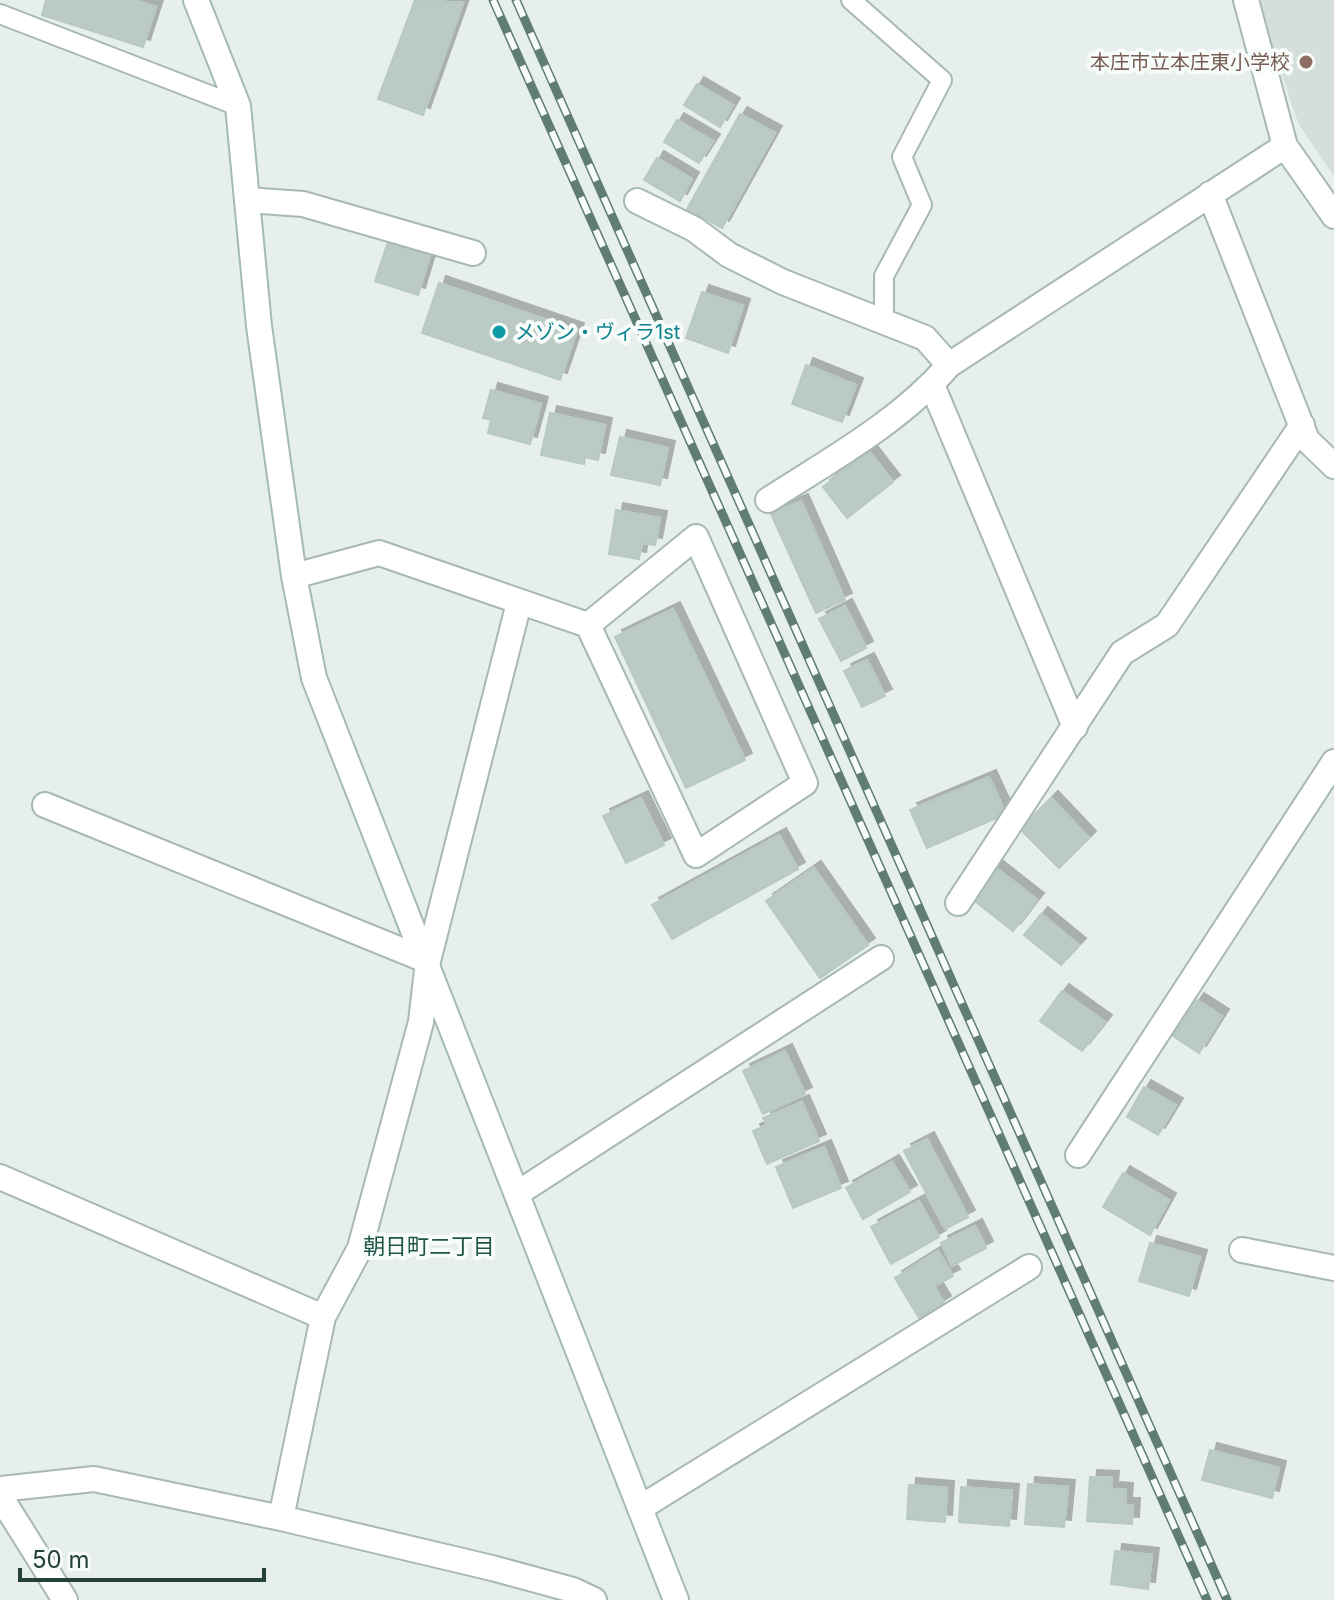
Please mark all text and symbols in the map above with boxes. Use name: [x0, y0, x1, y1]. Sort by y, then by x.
place label: 本庄市立本庄東小学校: [1090, 50, 1290, 74]
marker: 本庄市立本庄東小学校: [1297, 53, 1315, 71]
place label: メゾン・ヴィラ1st: [515, 320, 681, 344]
marker: メゾン・ヴィラ1st: [490, 323, 508, 341]
district label: 朝日町二丁目: [363, 1233, 495, 1259]
scale bar: [20, 1532, 264, 1582]
text: 50 m: [32, 1545, 90, 1574]

